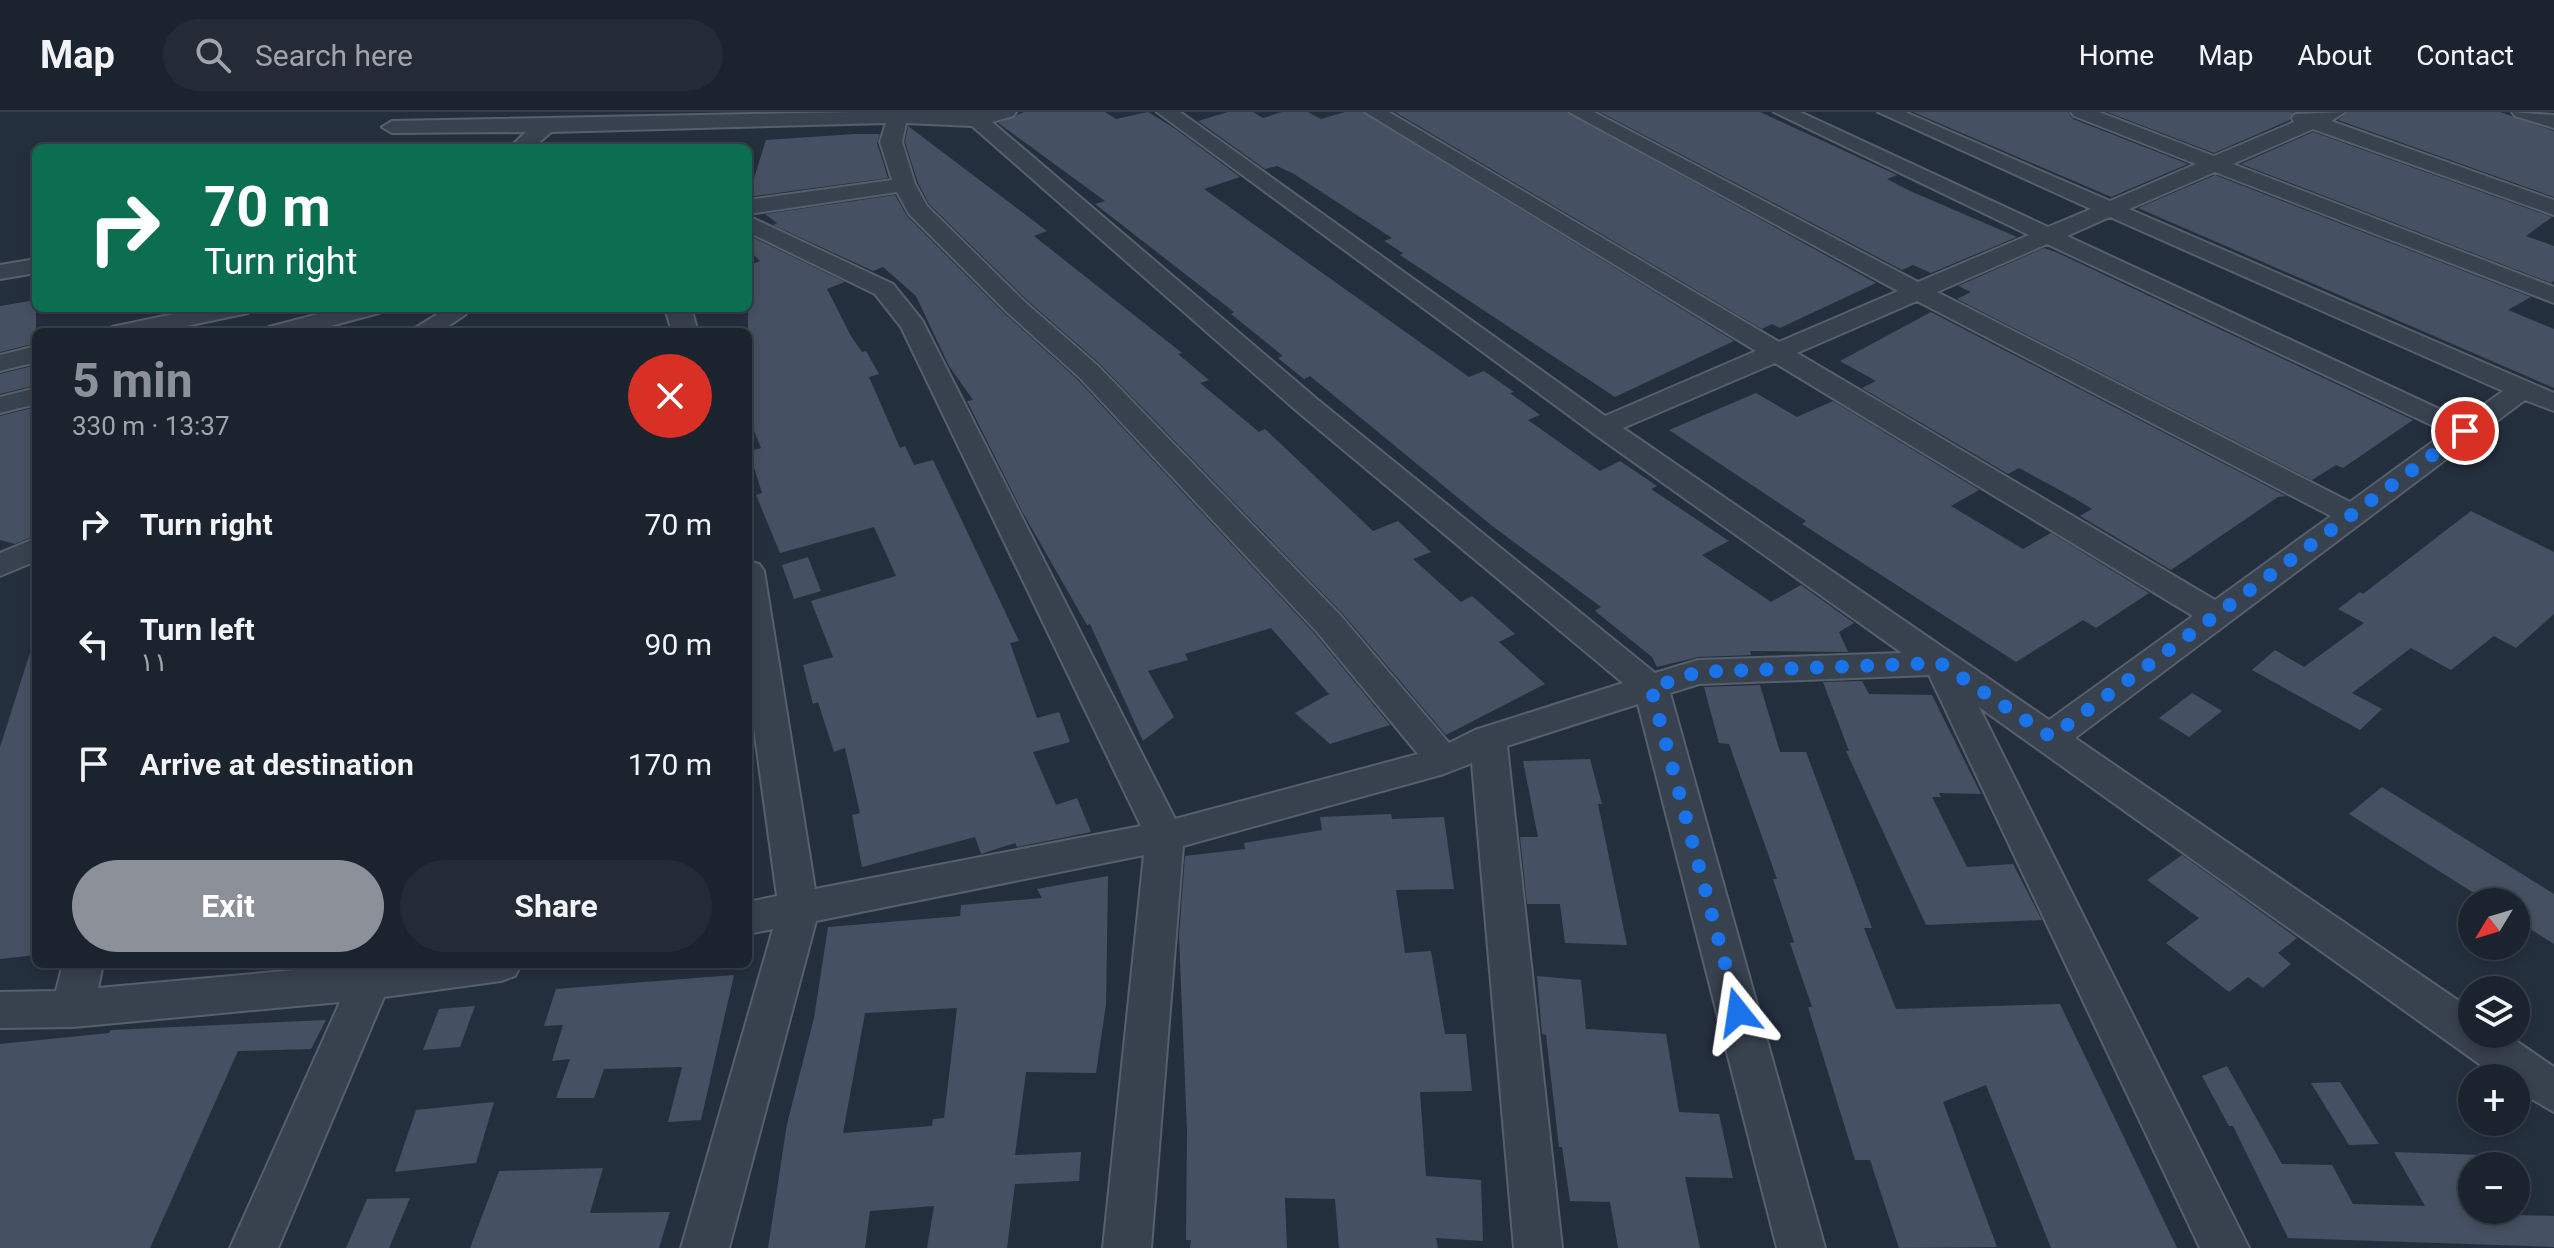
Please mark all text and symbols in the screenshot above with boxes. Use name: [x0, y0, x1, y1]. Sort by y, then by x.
search box: [163, 19, 723, 91]
text: Map: [40, 33, 115, 77]
icon: search: [191, 33, 235, 77]
text: Search here: [255, 38, 413, 73]
text: Home: [2079, 39, 2154, 72]
text: Map: [2198, 39, 2254, 72]
text: About: [2298, 39, 2372, 72]
text: Contact: [2416, 39, 2514, 72]
text: 70 m: [204, 174, 331, 240]
icon: right: [72, 176, 176, 280]
text: Turn right: [204, 241, 357, 283]
text: 5 min: [72, 352, 193, 409]
button: close: [628, 354, 712, 438]
pin: [2431, 397, 2499, 465]
icon: arrive: [2443, 409, 2487, 453]
text: 330 m · 13:37: [72, 411, 230, 441]
icon: right: [72, 502, 116, 546]
text: Turn right: [140, 507, 273, 542]
text: 70 m: [645, 507, 712, 542]
text: Turn left: [140, 612, 255, 647]
icon: left: [72, 622, 116, 666]
text: 90 m: [645, 627, 712, 662]
text: ۱۱: [140, 647, 168, 677]
icon: arrive: [72, 742, 116, 786]
text: Arrive at destination: [140, 747, 414, 782]
text: 170 m: [628, 747, 712, 782]
button: Exit: [72, 860, 384, 952]
button: Share: [400, 860, 712, 952]
north arrow: [2458, 888, 2530, 960]
map controls: [2458, 888, 2530, 1224]
position arrow: [1696, 970, 1780, 1054]
button: layers: [2458, 976, 2530, 1048]
button: +: [2458, 1064, 2530, 1136]
button: −: [2458, 1152, 2530, 1224]

